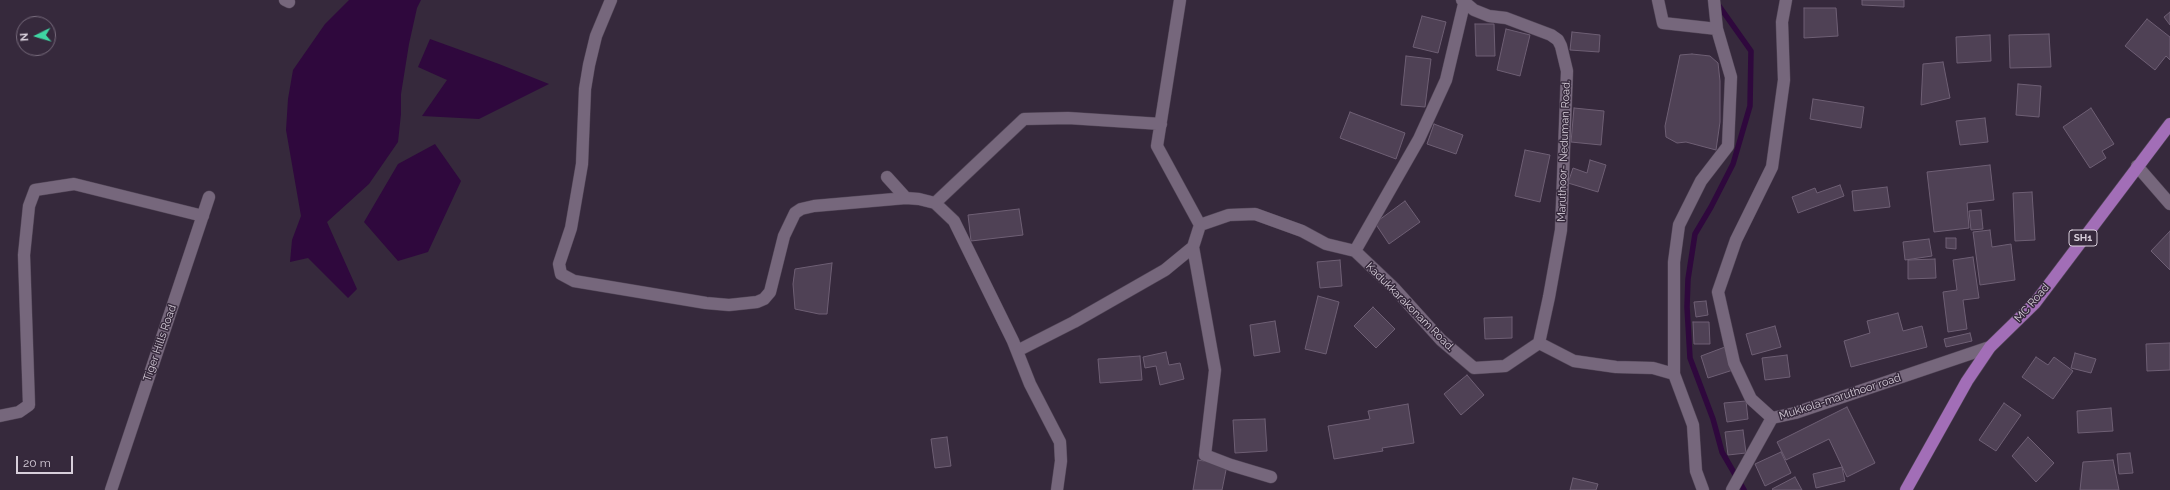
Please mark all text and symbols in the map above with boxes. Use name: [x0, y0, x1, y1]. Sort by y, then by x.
north arrow: [16, 16, 56, 56]
text: N: [18, 32, 31, 42]
street label: Maruthoor- Neduman Road.: [1555, 80, 1573, 222]
road number: SH1: [2069, 230, 2097, 246]
street label: Kadukkarakonam Road.: [1363, 260, 1457, 354]
street label: MC Road: [2012, 281, 2052, 325]
street label: Tiger Hills Road: [141, 303, 179, 383]
street label: Mukkola-maruthoor road: [1778, 371, 1902, 423]
scale bar: [18, 448, 75, 474]
text: 20 m: [23, 456, 51, 470]

